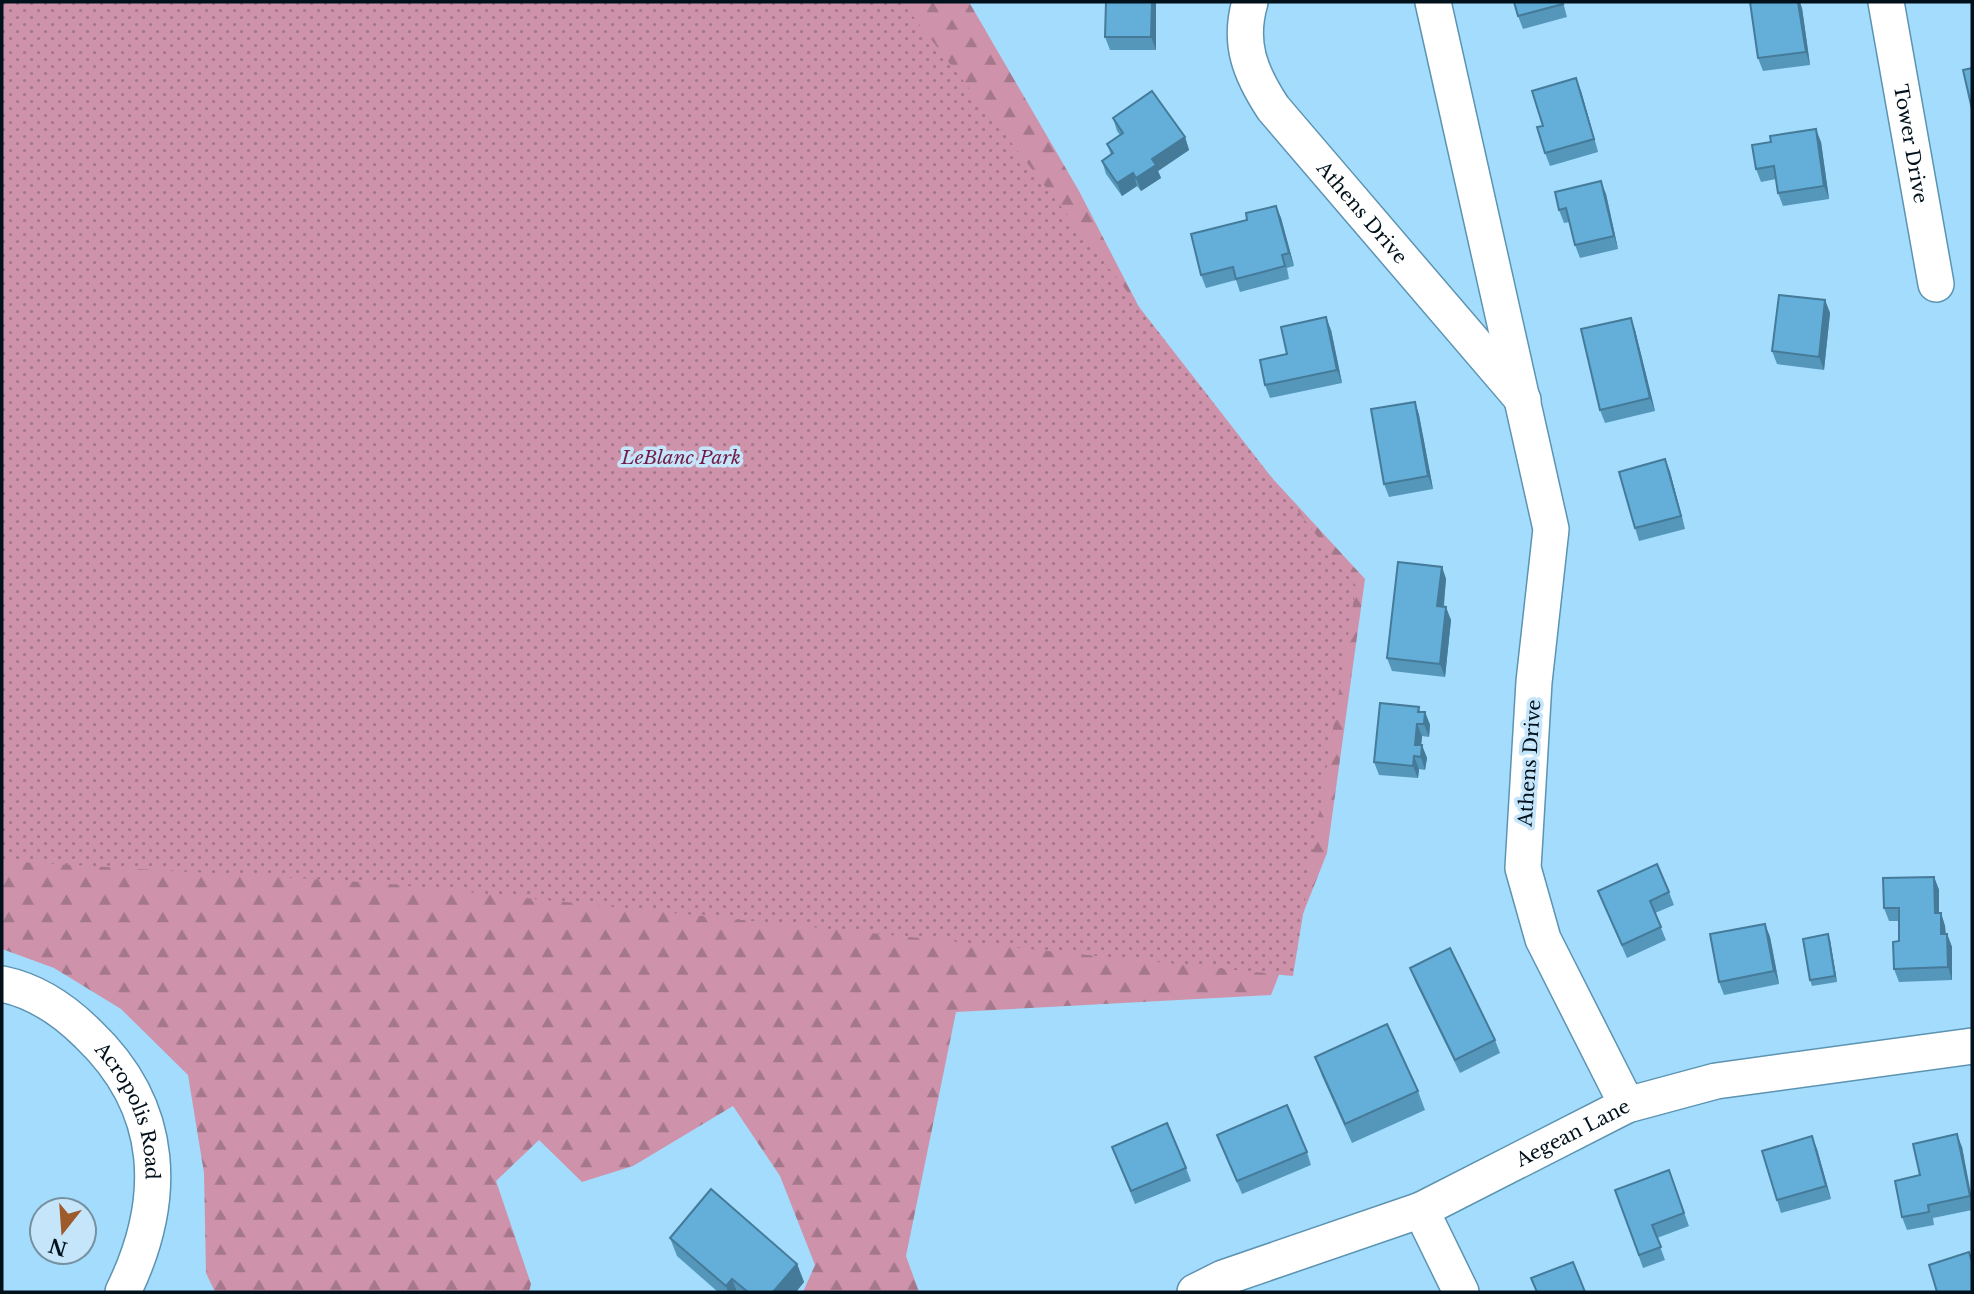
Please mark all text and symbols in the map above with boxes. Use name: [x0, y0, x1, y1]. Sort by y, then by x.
street label: Tower Drive: [1889, 83, 1932, 205]
street label: Athens Drive: [1311, 156, 1412, 269]
park label: LeBlanc Park: [620, 446, 741, 469]
street label: Athens Drive: [1514, 699, 1545, 828]
street label: Acropolis Road: [90, 1037, 164, 1180]
street label: Aegean Lane: [1511, 1094, 1634, 1172]
north arrow: [28, 1196, 98, 1266]
text: N: [46, 1233, 70, 1260]

